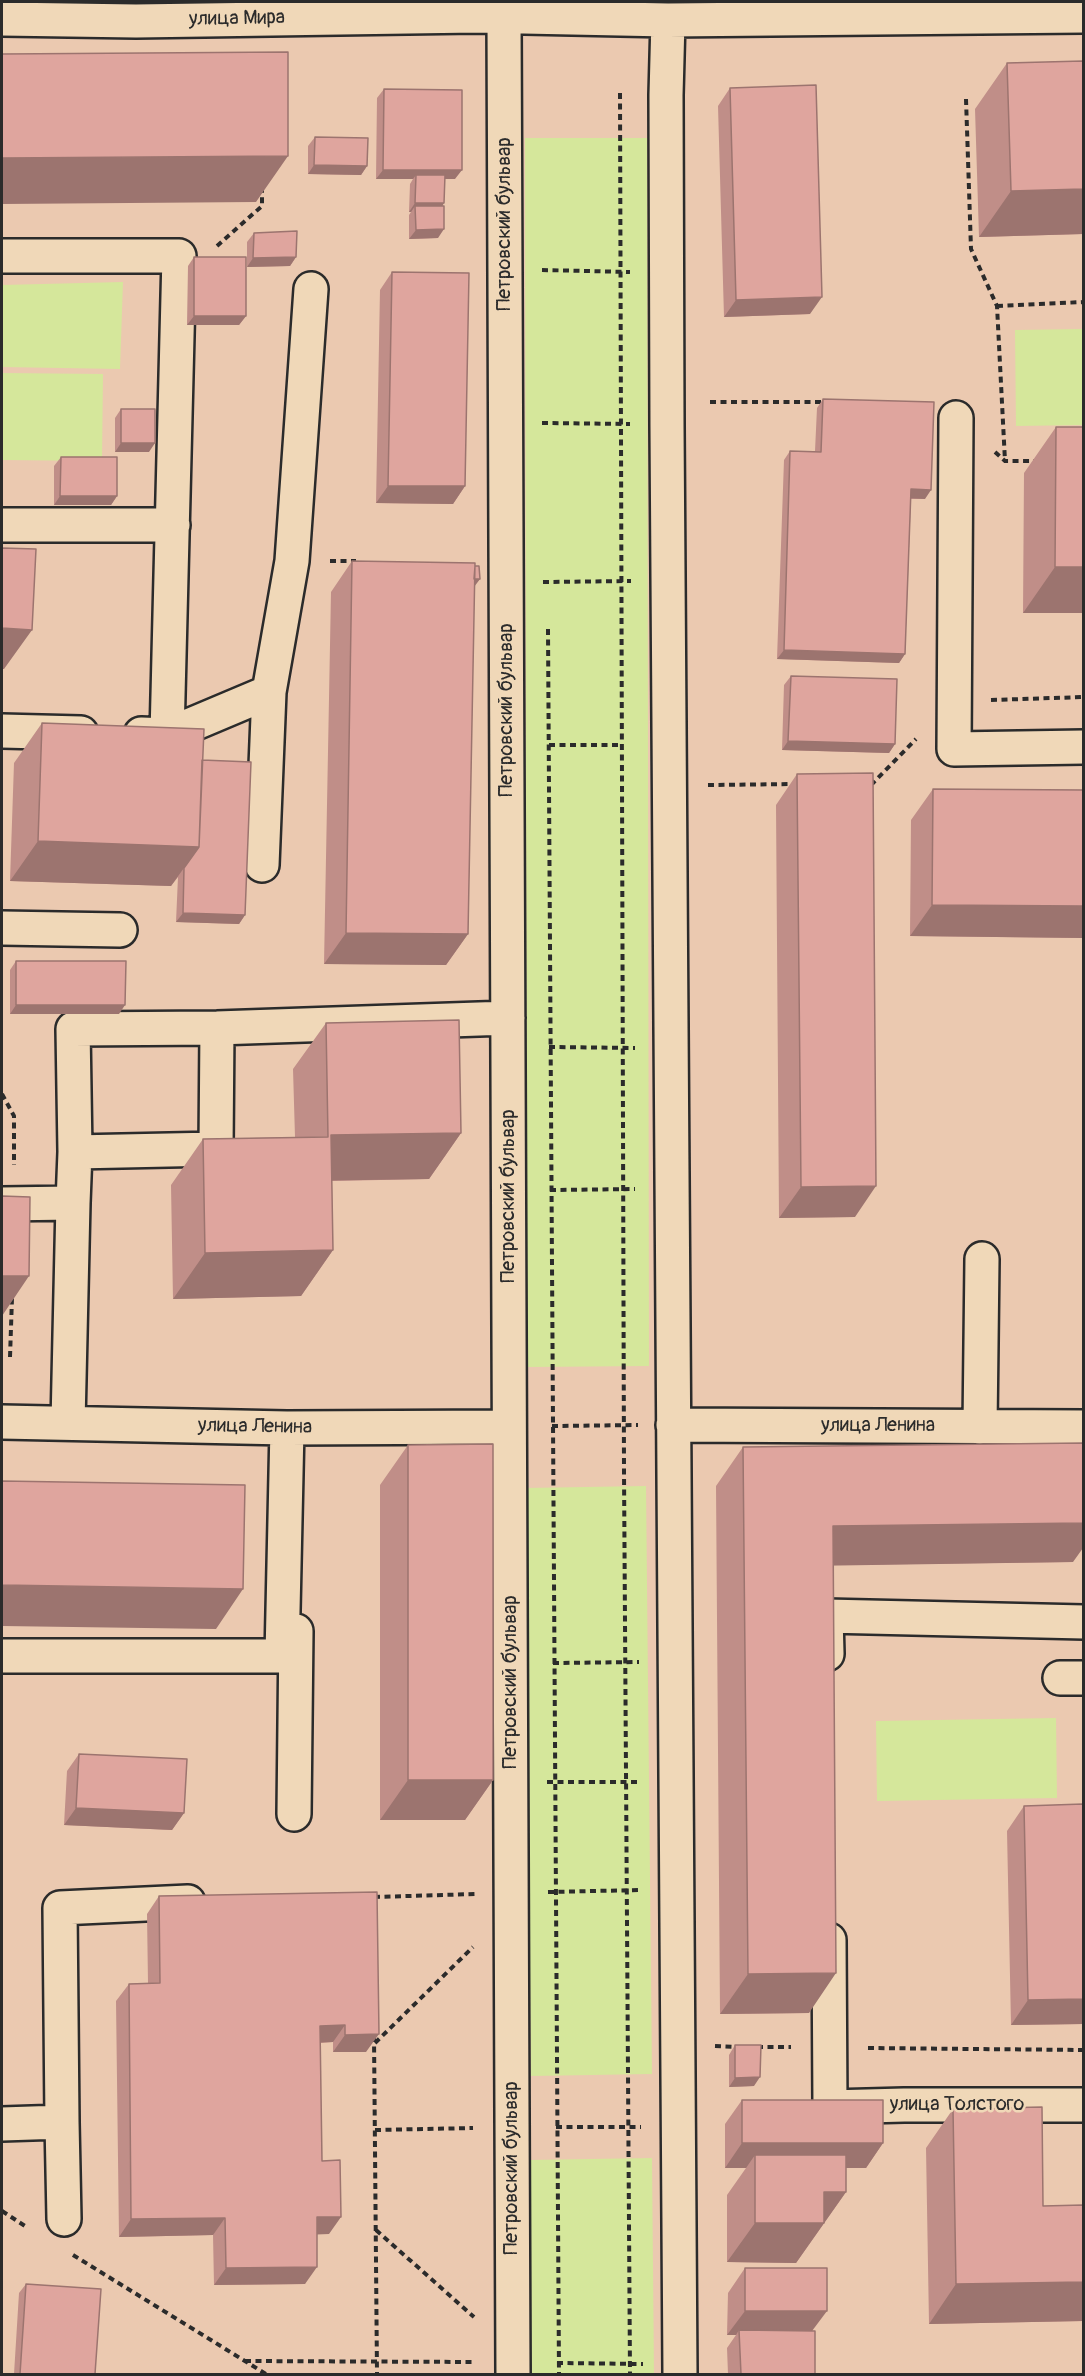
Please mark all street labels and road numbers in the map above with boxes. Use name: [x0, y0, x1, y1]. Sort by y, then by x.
street label: улица Мира: [189, 6, 285, 32]
street label: Петровский бульвар: [493, 137, 517, 311]
street label: Петровский бульвар: [495, 623, 519, 797]
street label: Петровский бульвар: [497, 1109, 521, 1283]
street label: улица Ленина: [198, 1414, 312, 1440]
street label: улица Ленина: [821, 1414, 935, 1438]
street label: Петровский бульвар: [499, 1595, 523, 1769]
street label: Петровский бульвар: [500, 2081, 524, 2255]
street label: улица Толстого: [890, 2093, 1024, 2117]

